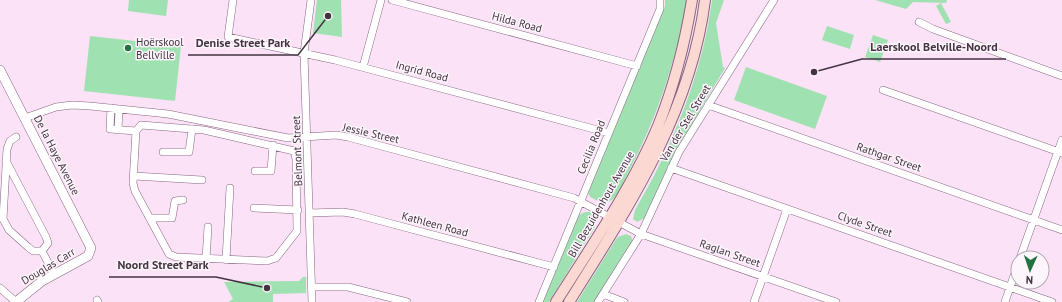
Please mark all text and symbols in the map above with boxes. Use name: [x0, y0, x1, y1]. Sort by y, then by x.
street label: Hilda Road: [490, 9, 544, 35]
callout: Denise Street Park: [188, 31, 298, 55]
place label: Hoërskool Bellville: [136, 35, 184, 62]
text: Denise Street Park: [196, 35, 290, 50]
callout: Laerskool Belville-Noord: [862, 35, 1006, 59]
text: Laerskool Belville-Noord: [870, 39, 998, 54]
marker: Hoërskool Bellville: [123, 43, 133, 53]
street label: Ingrid Road: [394, 57, 450, 85]
street label: Van der Stel Street: [656, 82, 714, 165]
street label: De la Haye Avenue: [31, 113, 83, 198]
street label: Belmont Street: [289, 115, 305, 187]
street label: Cecilia Road: [574, 118, 608, 176]
street label: Jessie Street: [340, 119, 401, 146]
street label: Rathgar Street: [855, 139, 924, 175]
street label: Bill Bezuidenhout Avenue: [565, 148, 637, 260]
street label: Kathleen Road: [400, 208, 470, 240]
street label: Clyde Street: [836, 208, 895, 240]
street label: Raglan Street: [698, 236, 763, 270]
street label: Douglas Carr: [19, 244, 78, 288]
north arrow: [1010, 250, 1050, 290]
callout: Noord Street Park: [109, 253, 216, 277]
text: Noord Street Park: [117, 257, 209, 272]
text: N: [1025, 273, 1033, 287]

